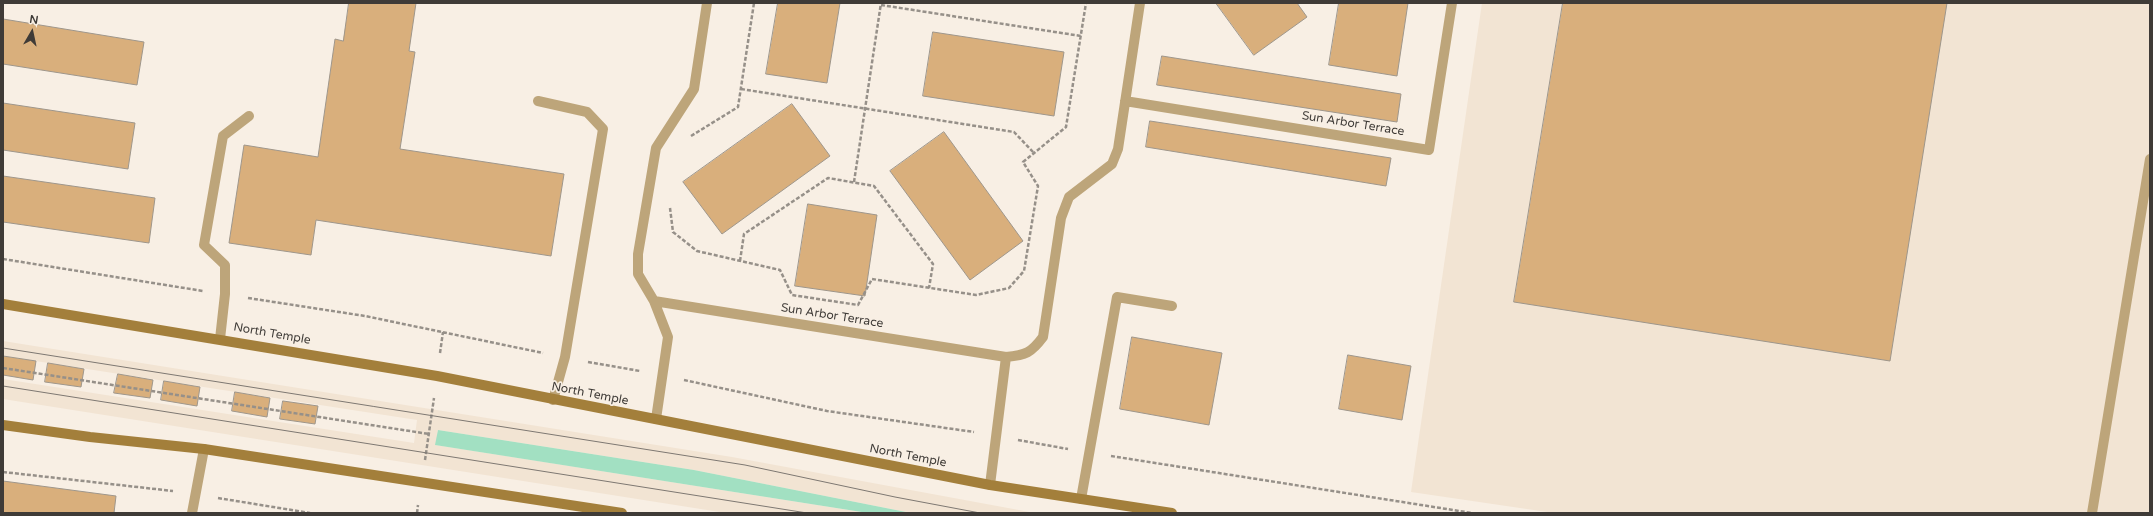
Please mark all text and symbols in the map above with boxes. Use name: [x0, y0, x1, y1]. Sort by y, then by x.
north arrow: [12, 12, 52, 52]
text: N: [29, 13, 39, 27]
street label: Sun Arbor Terrace: [1301, 109, 1405, 139]
street label: Sun Arbor Terrace: [780, 301, 884, 331]
street label: North Temple: [232, 320, 312, 348]
street label: North Temple: [550, 379, 630, 409]
street label: North Temple: [868, 441, 948, 471]

